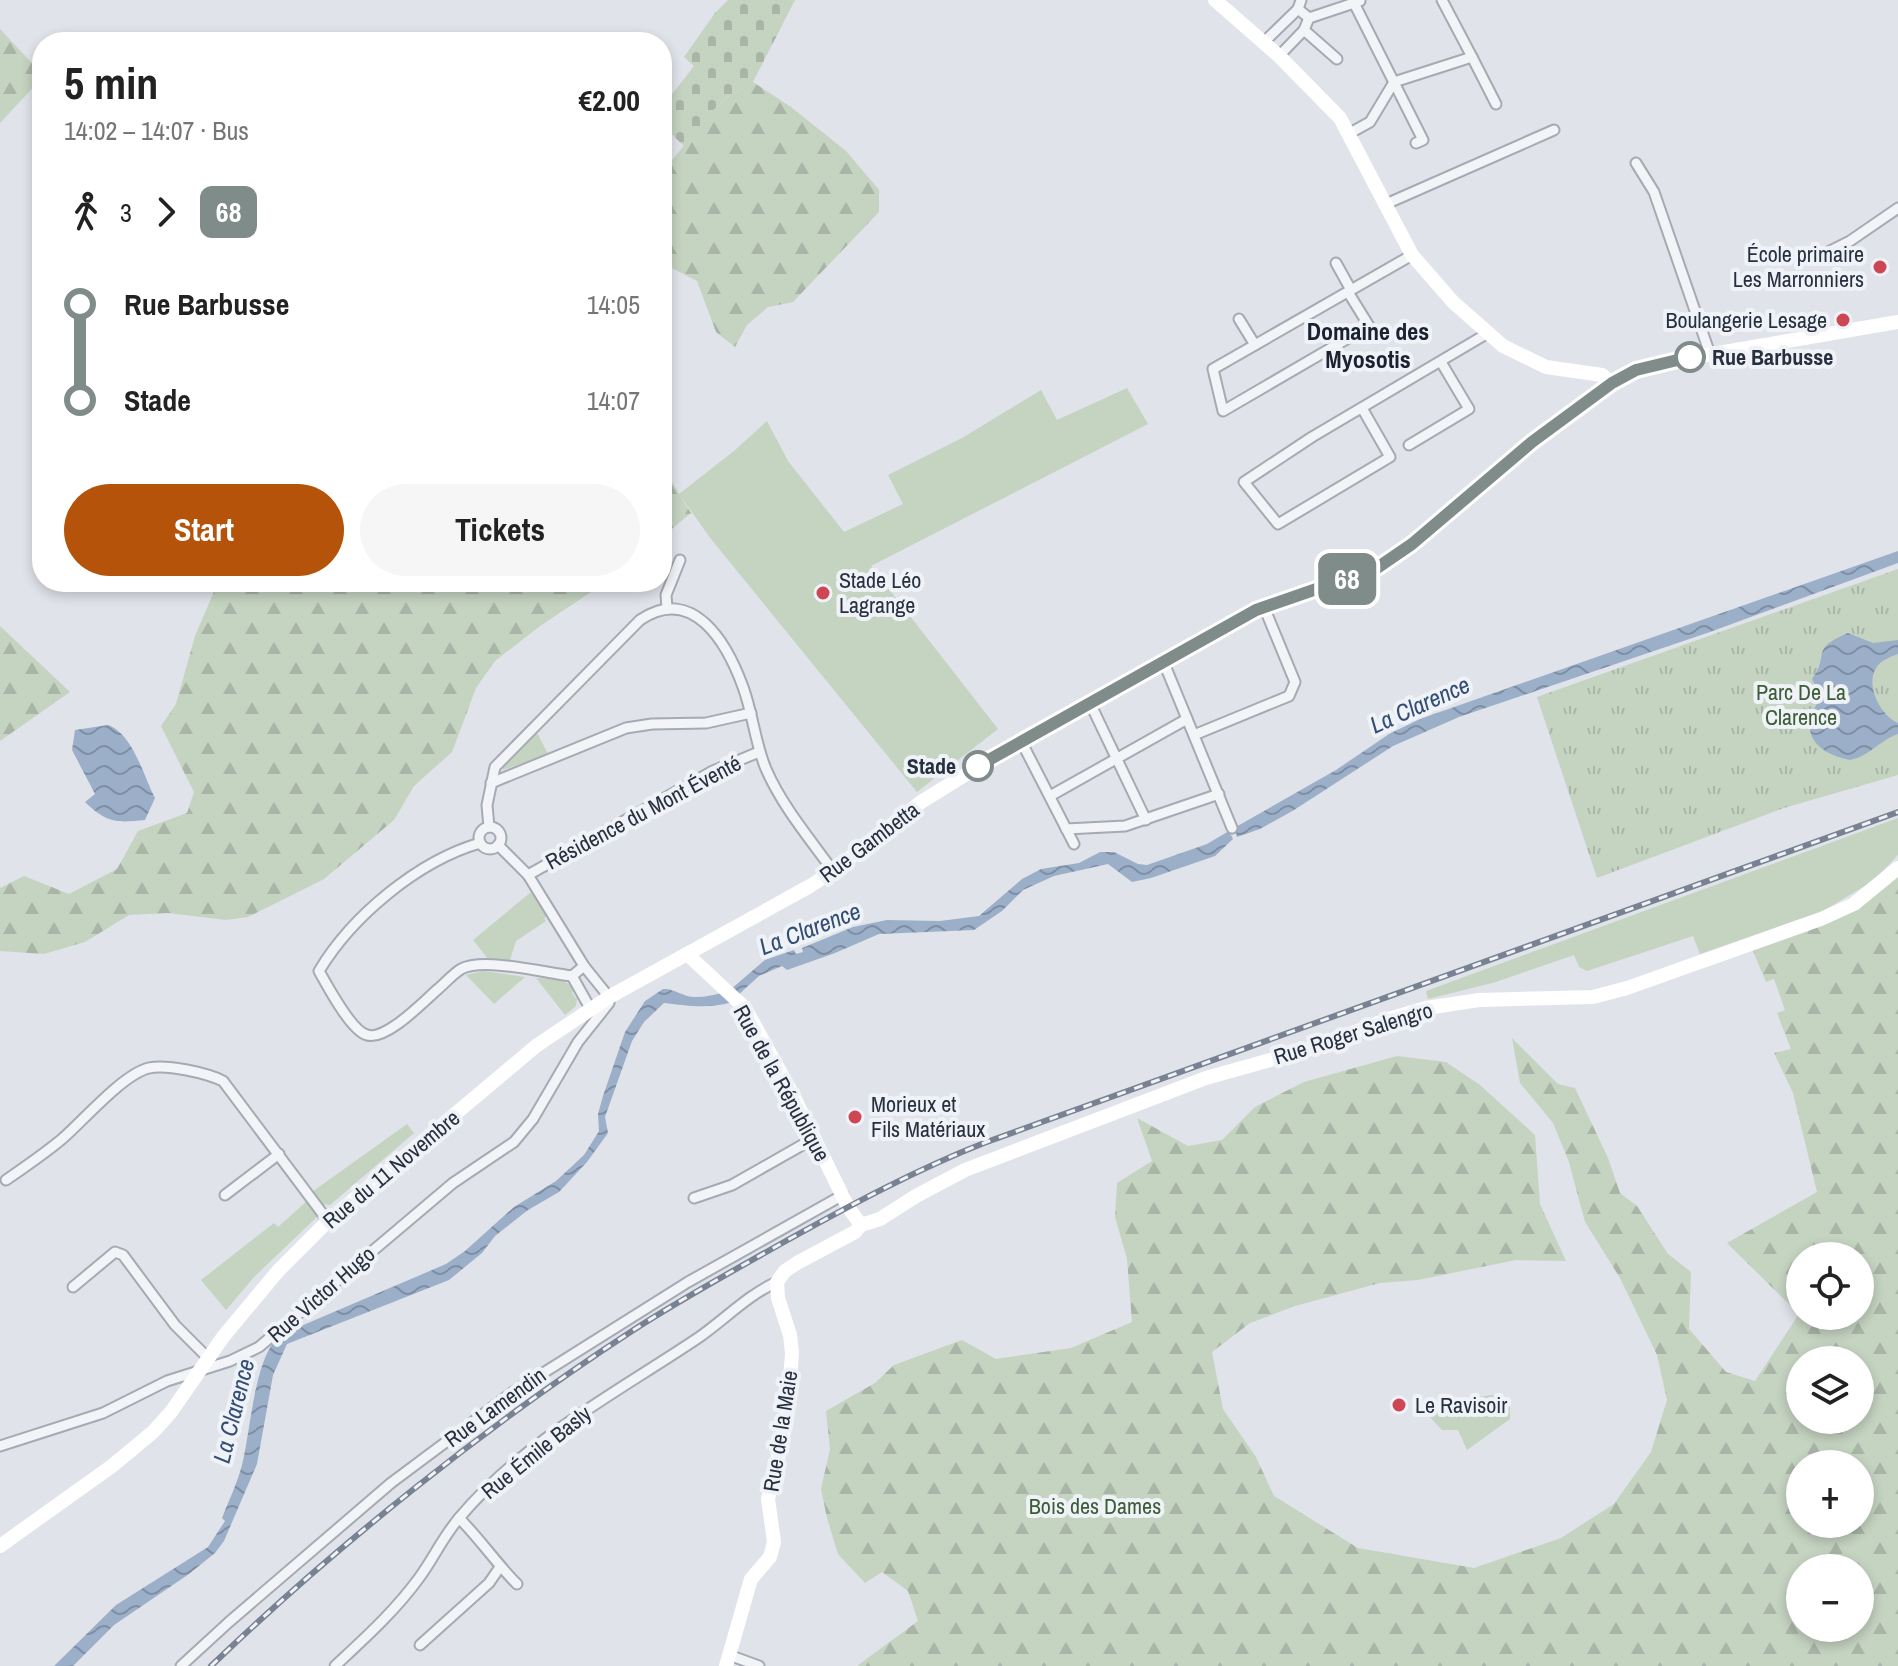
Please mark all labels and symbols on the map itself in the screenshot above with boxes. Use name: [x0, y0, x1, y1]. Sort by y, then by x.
place label: École primaire Les Marronniers: [1733, 239, 1864, 294]
marker: École primaire Les Marronniers: [1871, 258, 1889, 276]
place label: Boulangerie Lesage: [1666, 305, 1827, 335]
marker: Boulangerie Lesage: [1834, 311, 1852, 329]
district label: Domaine des Myosotis: [1307, 315, 1429, 375]
marker: Rue Barbusse: [1675, 342, 1705, 372]
place label: Rue Barbusse: [1712, 342, 1833, 372]
line badge: 68: [1311, 553, 1383, 605]
place label: Stade Léo Lagrange: [839, 565, 921, 620]
marker: Stade Léo Lagrange: [814, 584, 832, 602]
water label: La Clarence: [1365, 668, 1475, 740]
park label: Parc De La Clarence: [1756, 677, 1846, 732]
street label: Résidence du Mont Éventé: [540, 748, 746, 876]
place label: Stade: [907, 751, 956, 781]
marker: Stade: [963, 751, 993, 781]
street label: Rue Gambetta: [813, 795, 925, 889]
water label: La Clarence: [754, 894, 865, 962]
street label: Rue Roger Salengro: [1270, 995, 1436, 1071]
street label: Rue de la République: [727, 999, 837, 1167]
place label: Morieux et Fils Matériaux: [871, 1089, 985, 1144]
street label: Rue du 11 Novembre: [316, 1103, 466, 1235]
marker: Morieux et Fils Matériaux: [846, 1108, 864, 1126]
street label: Rue Victor Hugo: [261, 1239, 381, 1349]
water label: La Clarence: [205, 1355, 261, 1466]
street label: Rue Lamendin: [438, 1360, 552, 1454]
street label: Rue de la Maie: [756, 1368, 804, 1494]
place label: Le Ravisoir: [1415, 1390, 1507, 1420]
marker: Le Ravisoir: [1390, 1396, 1408, 1414]
street label: Rue Émile Basly: [475, 1398, 597, 1506]
park label: Bois des Dames: [1029, 1491, 1161, 1521]

